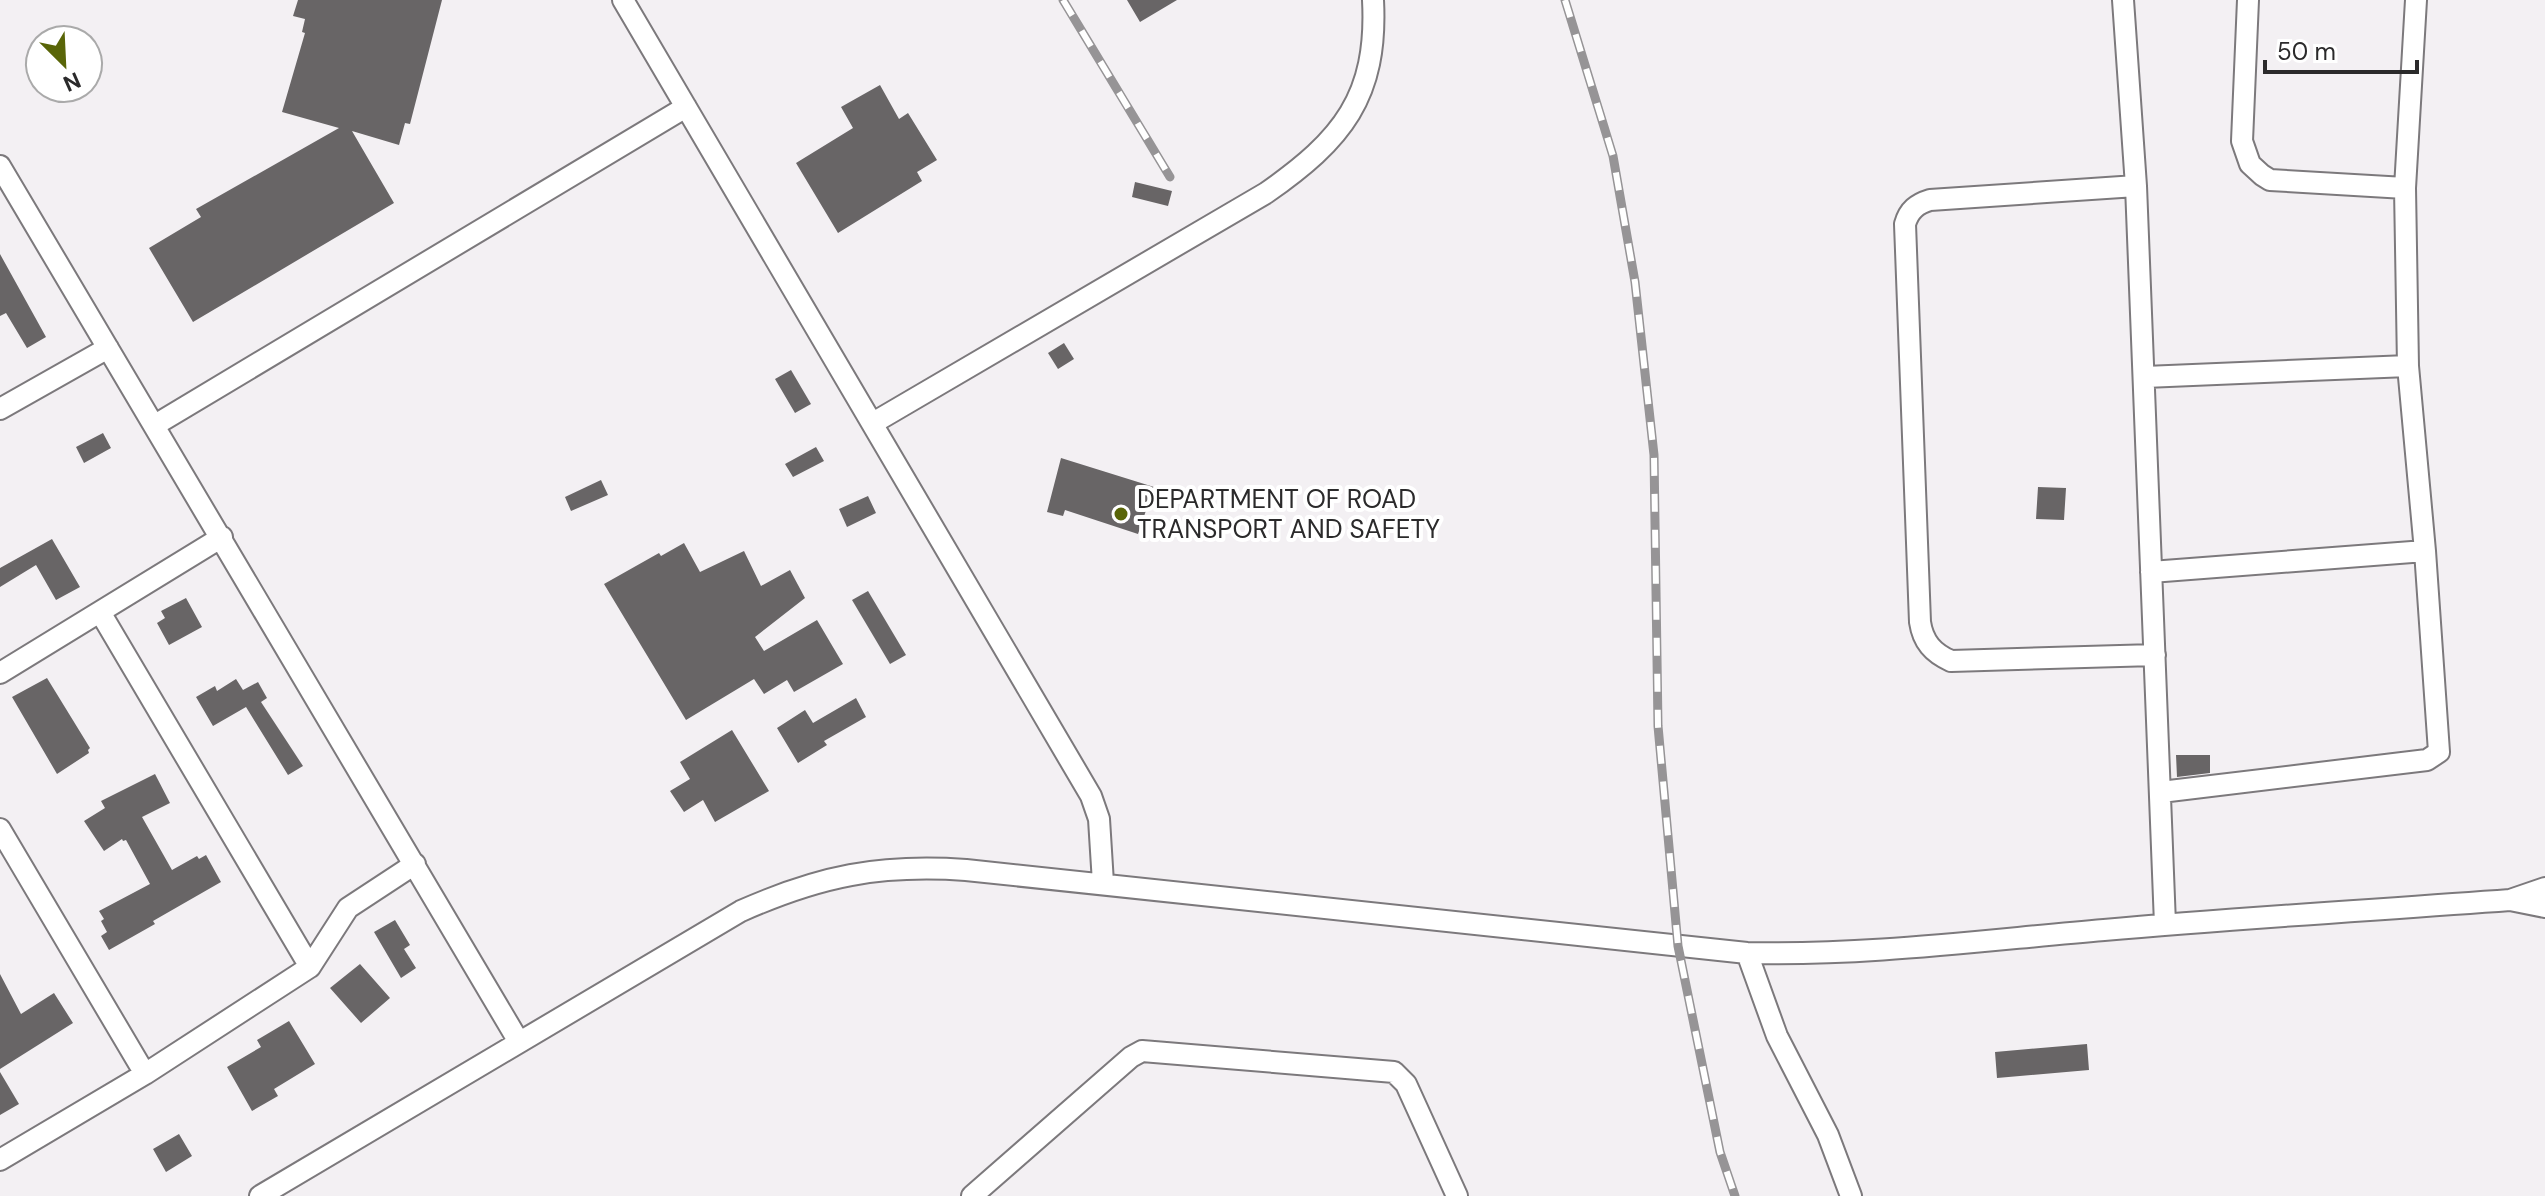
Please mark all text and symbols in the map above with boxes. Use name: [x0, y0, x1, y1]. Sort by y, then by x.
north arrow: [24, 24, 104, 104]
scale bar: [2265, 24, 2417, 74]
text: 50 m: [2277, 36, 2336, 67]
text: N: [59, 65, 85, 98]
place label: DEPARTMENT OF ROAD TRANSPORT AND SAFETY: [1137, 482, 1440, 546]
marker: DEPARTMENT OF ROAD TRANSPORT AND SAFETY: [1112, 505, 1130, 523]

